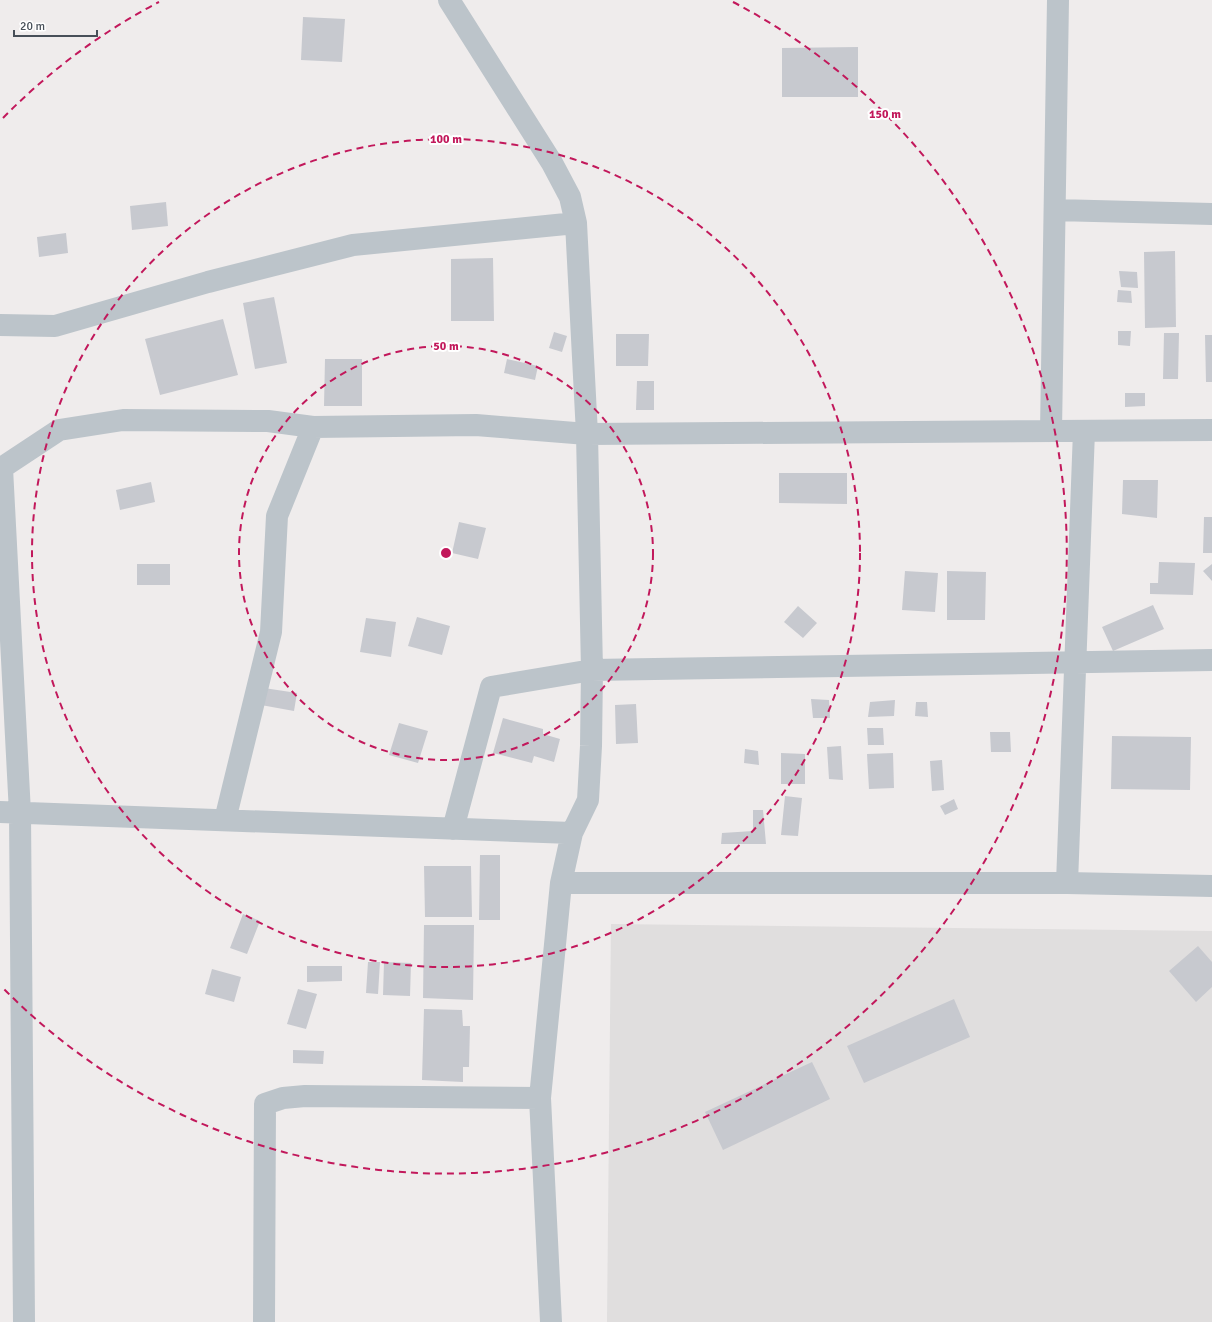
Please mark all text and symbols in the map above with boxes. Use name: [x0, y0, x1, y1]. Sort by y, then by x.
scale bar: [14, 12, 97, 38]
text: 20 m: [20, 19, 45, 34]
text: 150 m: [869, 107, 901, 122]
text: 100 m: [430, 132, 462, 147]
text: 50 m: [433, 339, 459, 354]
centre of rings: [439, 546, 453, 560]

